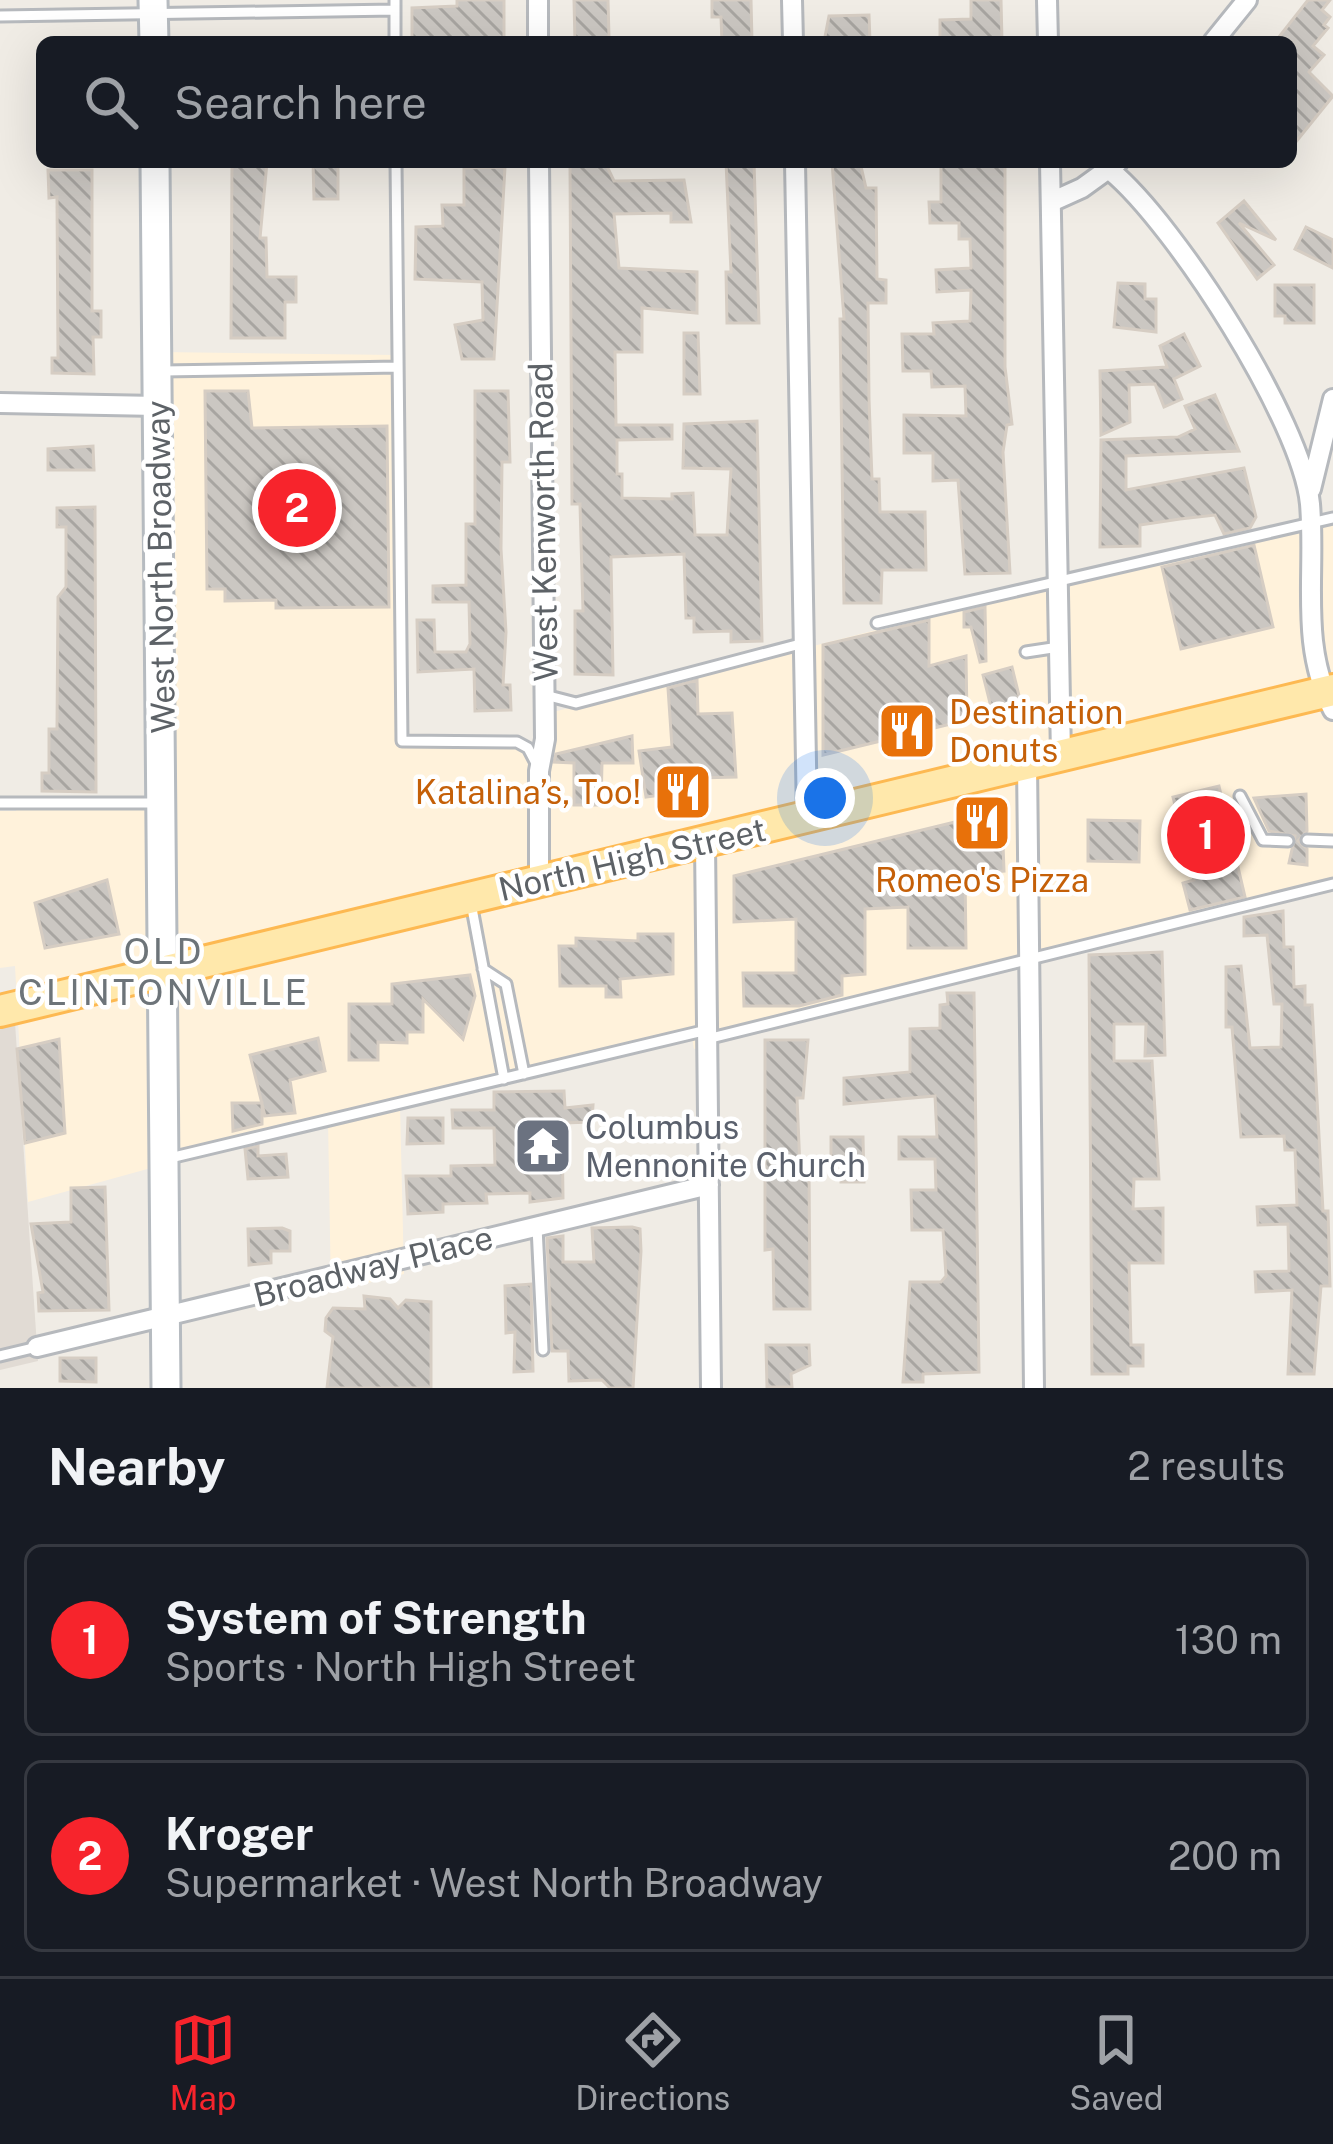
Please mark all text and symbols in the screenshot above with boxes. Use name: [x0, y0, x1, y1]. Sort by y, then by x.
search box: [36, 36, 1297, 168]
icon: search: [78, 69, 144, 135]
text: Search here: [174, 76, 427, 129]
street label: West Kenworth Road: [521, 362, 565, 682]
street label: West North Broadway: [138, 400, 182, 734]
pin: 2: [258, 463, 336, 553]
place label: Destination Donuts: [949, 693, 1123, 769]
restaurant icon: Destination Donuts: [876, 700, 938, 762]
restaurant icon: Katalina’s, Too!: [652, 761, 714, 823]
your location: [795, 768, 855, 828]
place label: Katalina’s, Too!: [415, 773, 641, 811]
pin: 1: [1167, 790, 1245, 880]
restaurant icon: Romeo's Pizza: [951, 792, 1013, 854]
street label: North High Street: [495, 810, 769, 908]
place label: Romeo's Pizza: [875, 861, 1089, 899]
district label: OLD CLINTONVILLE: [18, 930, 310, 1013]
place label: Columbus Mennonite Church: [585, 1108, 866, 1184]
temple icon: Columbus Mennonite Church: [512, 1115, 574, 1177]
street label: Broadway Place: [249, 1218, 497, 1314]
text: Nearby: [48, 1437, 225, 1496]
text: 2 results: [1128, 1443, 1285, 1489]
text: System of Strength: [165, 1591, 587, 1644]
text: 1: [82, 1617, 98, 1663]
text: 130 m: [1175, 1617, 1282, 1663]
text: Sports · North High Street: [165, 1644, 636, 1690]
text: Kroger: [165, 1807, 314, 1860]
text: 2: [78, 1833, 102, 1879]
text: 200 m: [1168, 1833, 1282, 1879]
text: Supermarket · West North Broadway: [165, 1860, 823, 1906]
tab: Map: [169, 2007, 236, 2117]
tab: Directions: [575, 2007, 730, 2117]
tab: Saved: [1069, 2007, 1164, 2117]

